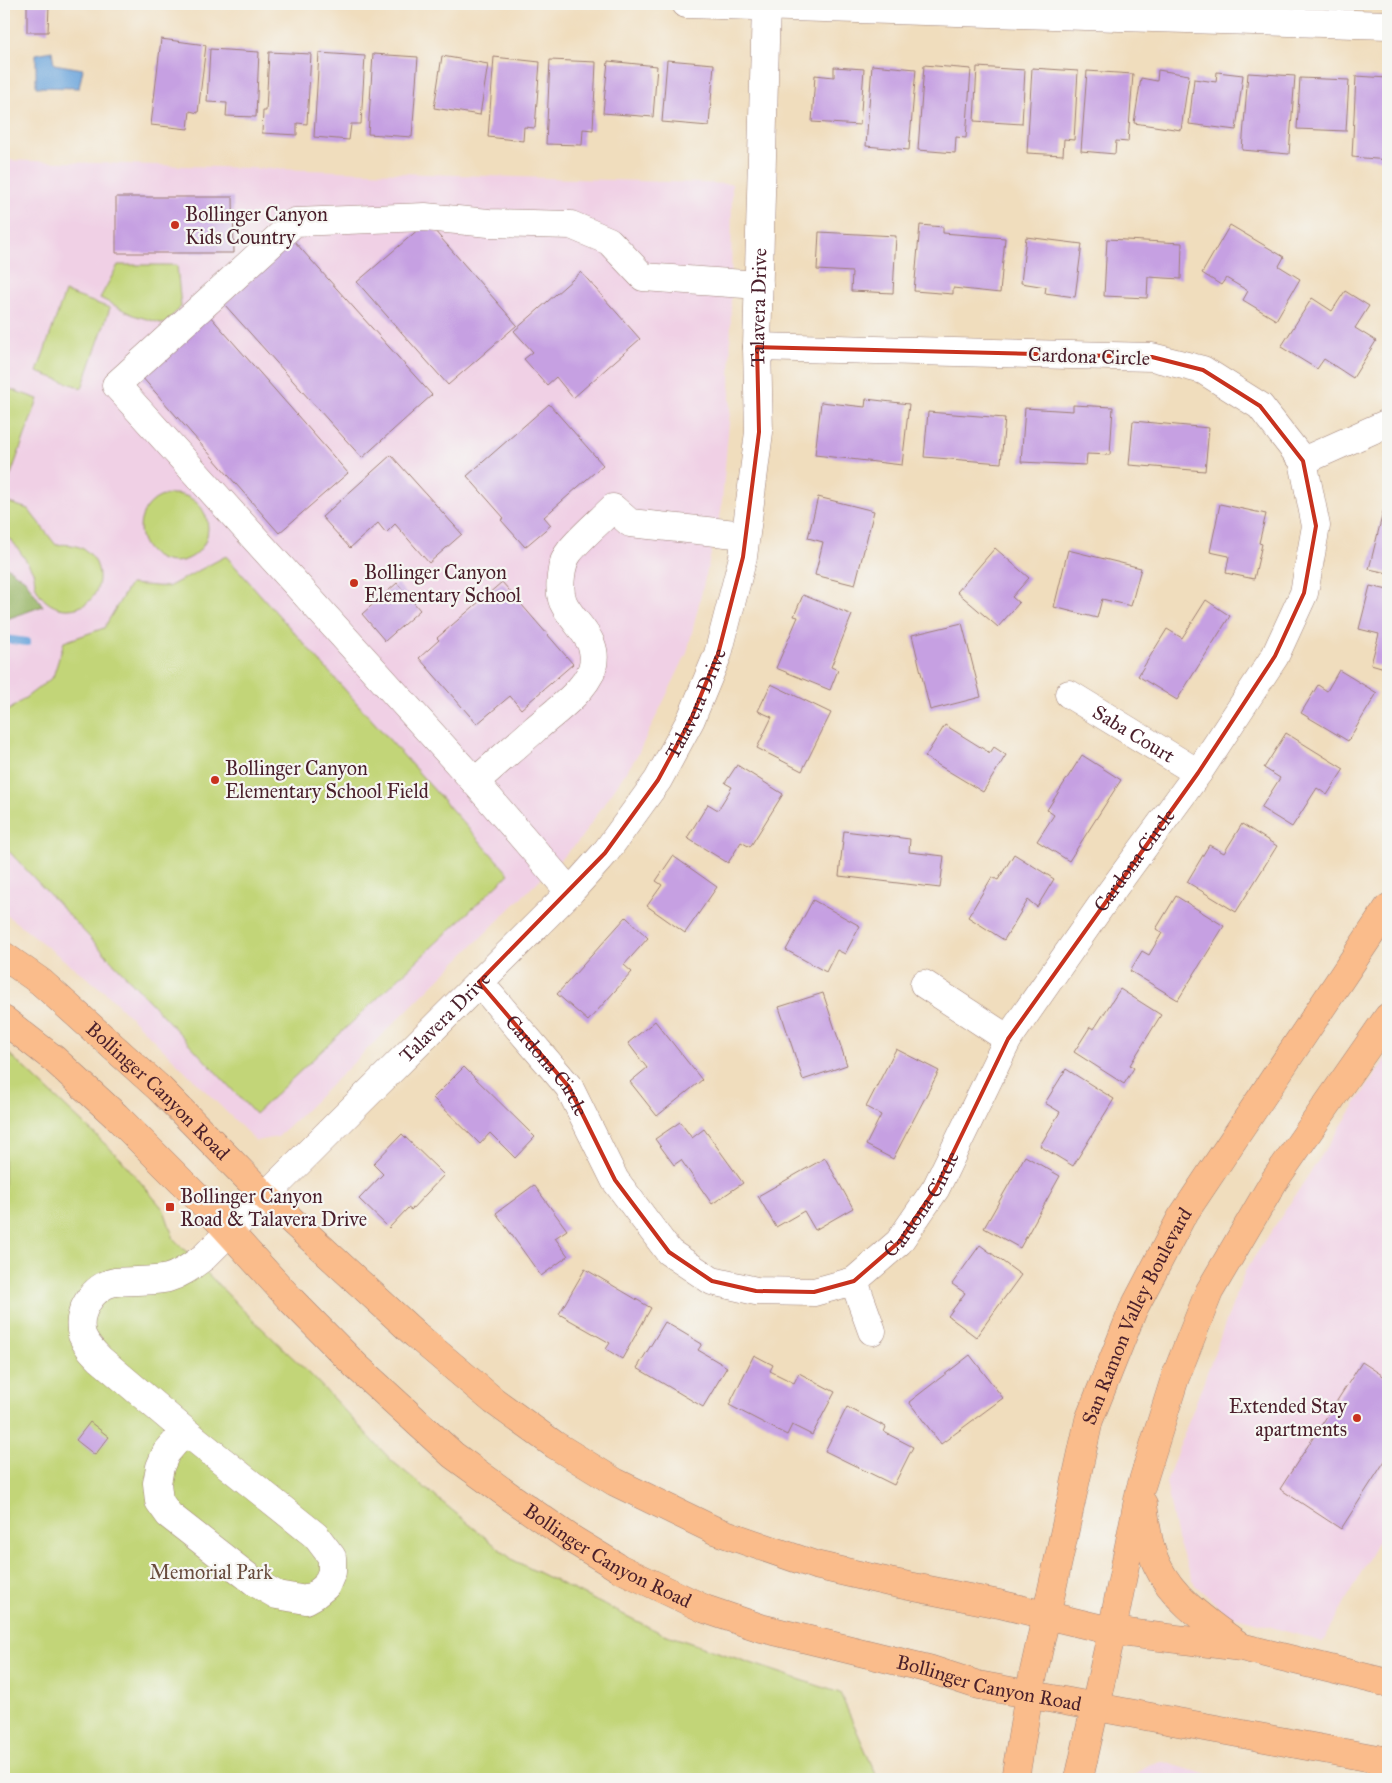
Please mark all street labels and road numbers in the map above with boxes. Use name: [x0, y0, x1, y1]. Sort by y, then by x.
street label: Talavera Drive: [745, 248, 772, 367]
street label: Cardona Circle: [1028, 342, 1150, 370]
street label: Talavera Drive: [660, 646, 731, 763]
street label: Saba Court: [1088, 700, 1179, 768]
street label: Cardona Circle: [1089, 804, 1180, 916]
street label: Talavera Drive: [394, 966, 495, 1067]
street label: Cardona Circle: [500, 1010, 593, 1120]
street label: Bollinger Canyon Road: [81, 1016, 235, 1165]
street label: Cardona Circle: [878, 1147, 964, 1262]
street label: San Ramon Valley Boulevard: [1076, 1203, 1197, 1428]
street label: Bollinger Canyon Road: [519, 1498, 696, 1613]
street label: Bollinger Canyon Road: [894, 1649, 1084, 1716]

